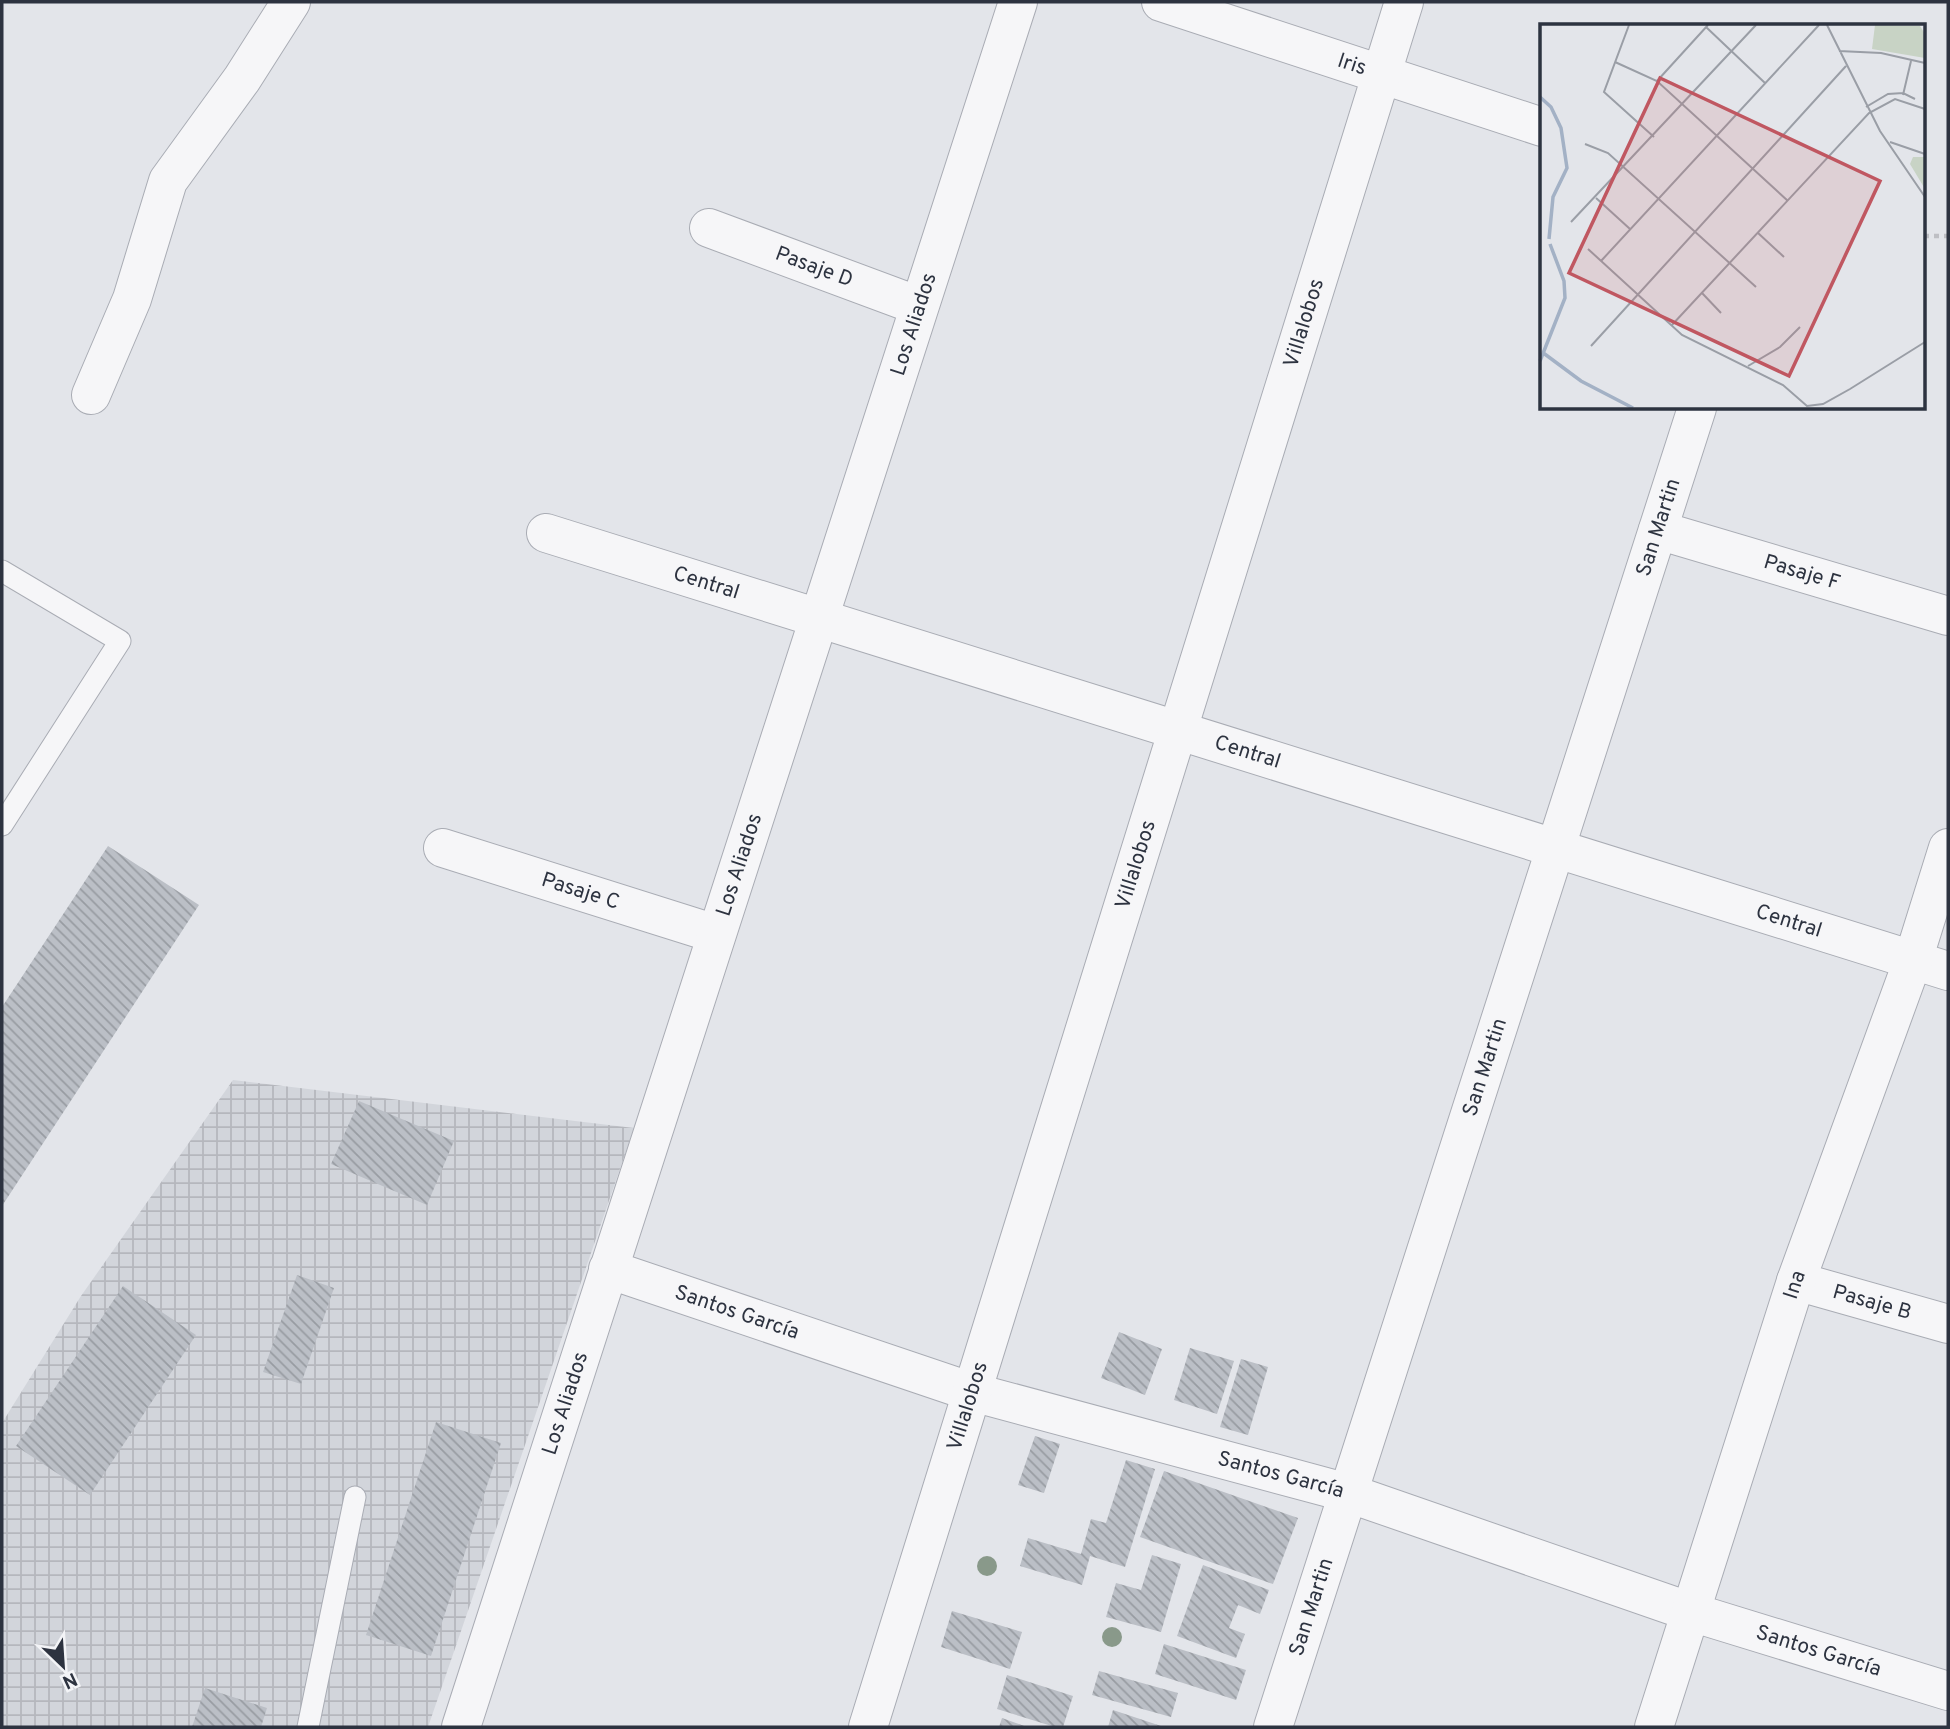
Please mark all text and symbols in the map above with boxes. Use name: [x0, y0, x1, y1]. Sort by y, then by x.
inset map: [1540, 24, 1926, 410]
street label: Iris: [1334, 47, 1370, 82]
street label: Pasaje D: [771, 240, 857, 294]
street label: Los Aliados: [885, 269, 943, 379]
street label: Villalobos: [1278, 275, 1331, 371]
street label: San Martin: [1630, 475, 1687, 580]
street label: Pasaje F: [1760, 549, 1843, 597]
street label: Central: [670, 560, 743, 606]
street label: Central: [1211, 729, 1284, 775]
street label: Los Aliados: [710, 810, 769, 920]
street label: Villalobos: [1109, 817, 1162, 913]
street label: Pasaje C: [538, 866, 623, 916]
street label: Central: [1752, 898, 1825, 944]
street label: San Martin: [1457, 1015, 1513, 1120]
street label: Ina: [1778, 1267, 1812, 1303]
street label: Santos García: [671, 1279, 803, 1346]
street label: Pasaje B: [1830, 1279, 1914, 1326]
street label: Los Aliados: [536, 1348, 595, 1458]
street label: Villalobos: [941, 1358, 994, 1454]
street label: Santos García: [1215, 1445, 1347, 1505]
street label: San Martin: [1283, 1555, 1340, 1659]
street label: Santos García: [1752, 1619, 1885, 1683]
north arrow: [28, 1631, 98, 1701]
text: N: [58, 1666, 81, 1693]

